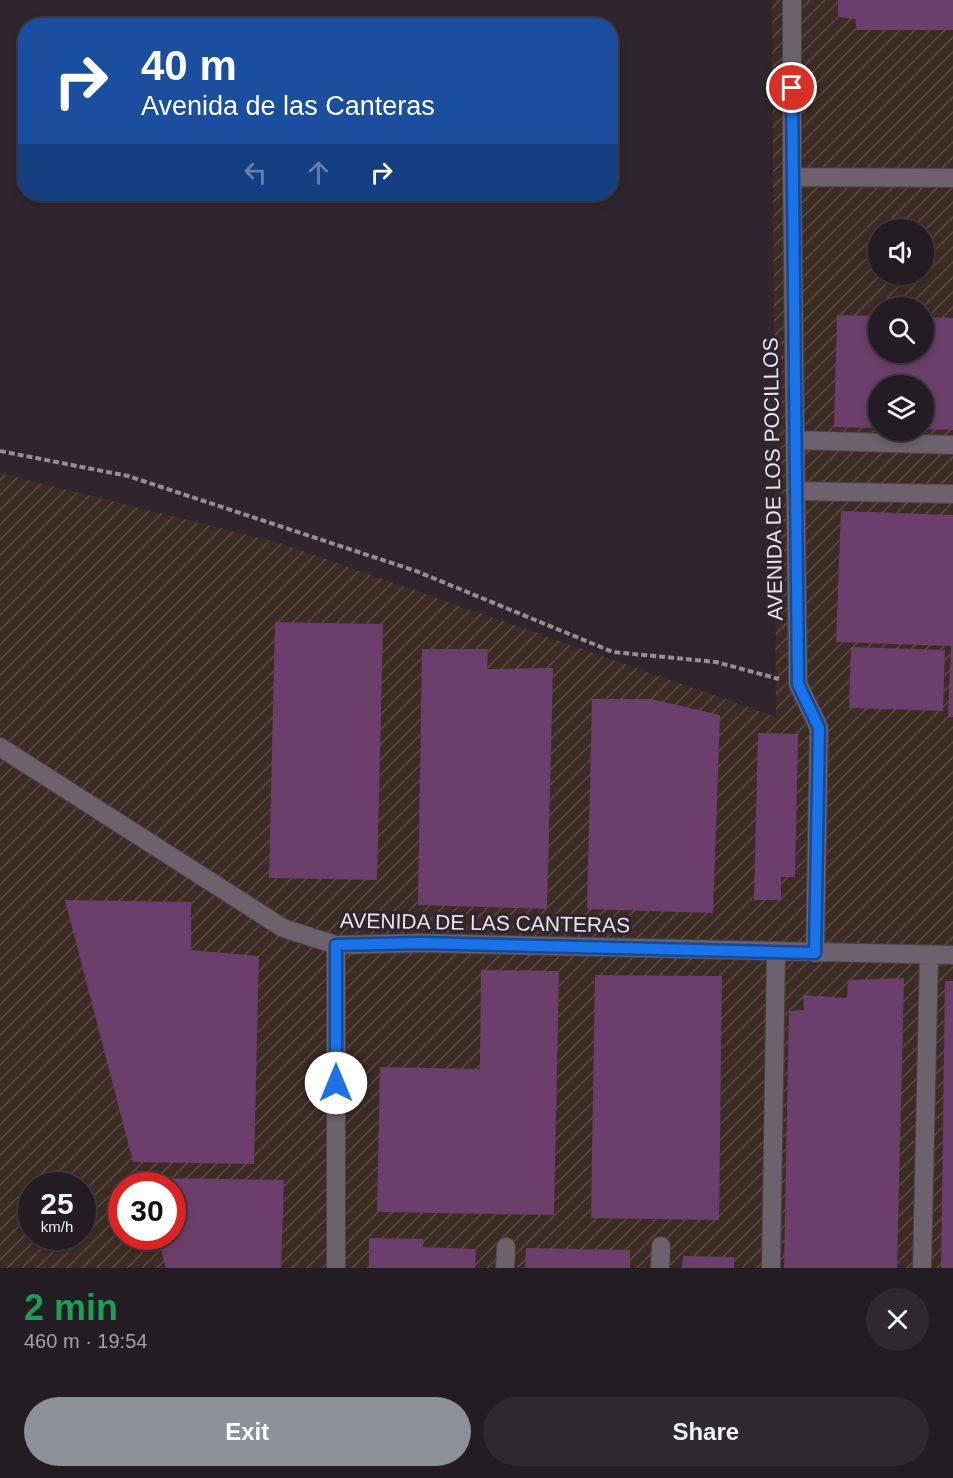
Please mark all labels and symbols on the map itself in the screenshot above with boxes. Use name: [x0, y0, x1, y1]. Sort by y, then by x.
pin: [766, 62, 817, 113]
street label: AVENIDA DE LOS POCILLOS: [759, 337, 786, 621]
street label: AVENIDA DE LAS CANTERAS: [340, 908, 630, 937]
position arrow: [304, 1051, 368, 1115]
speed limit sign: 30: [108, 1172, 186, 1250]

